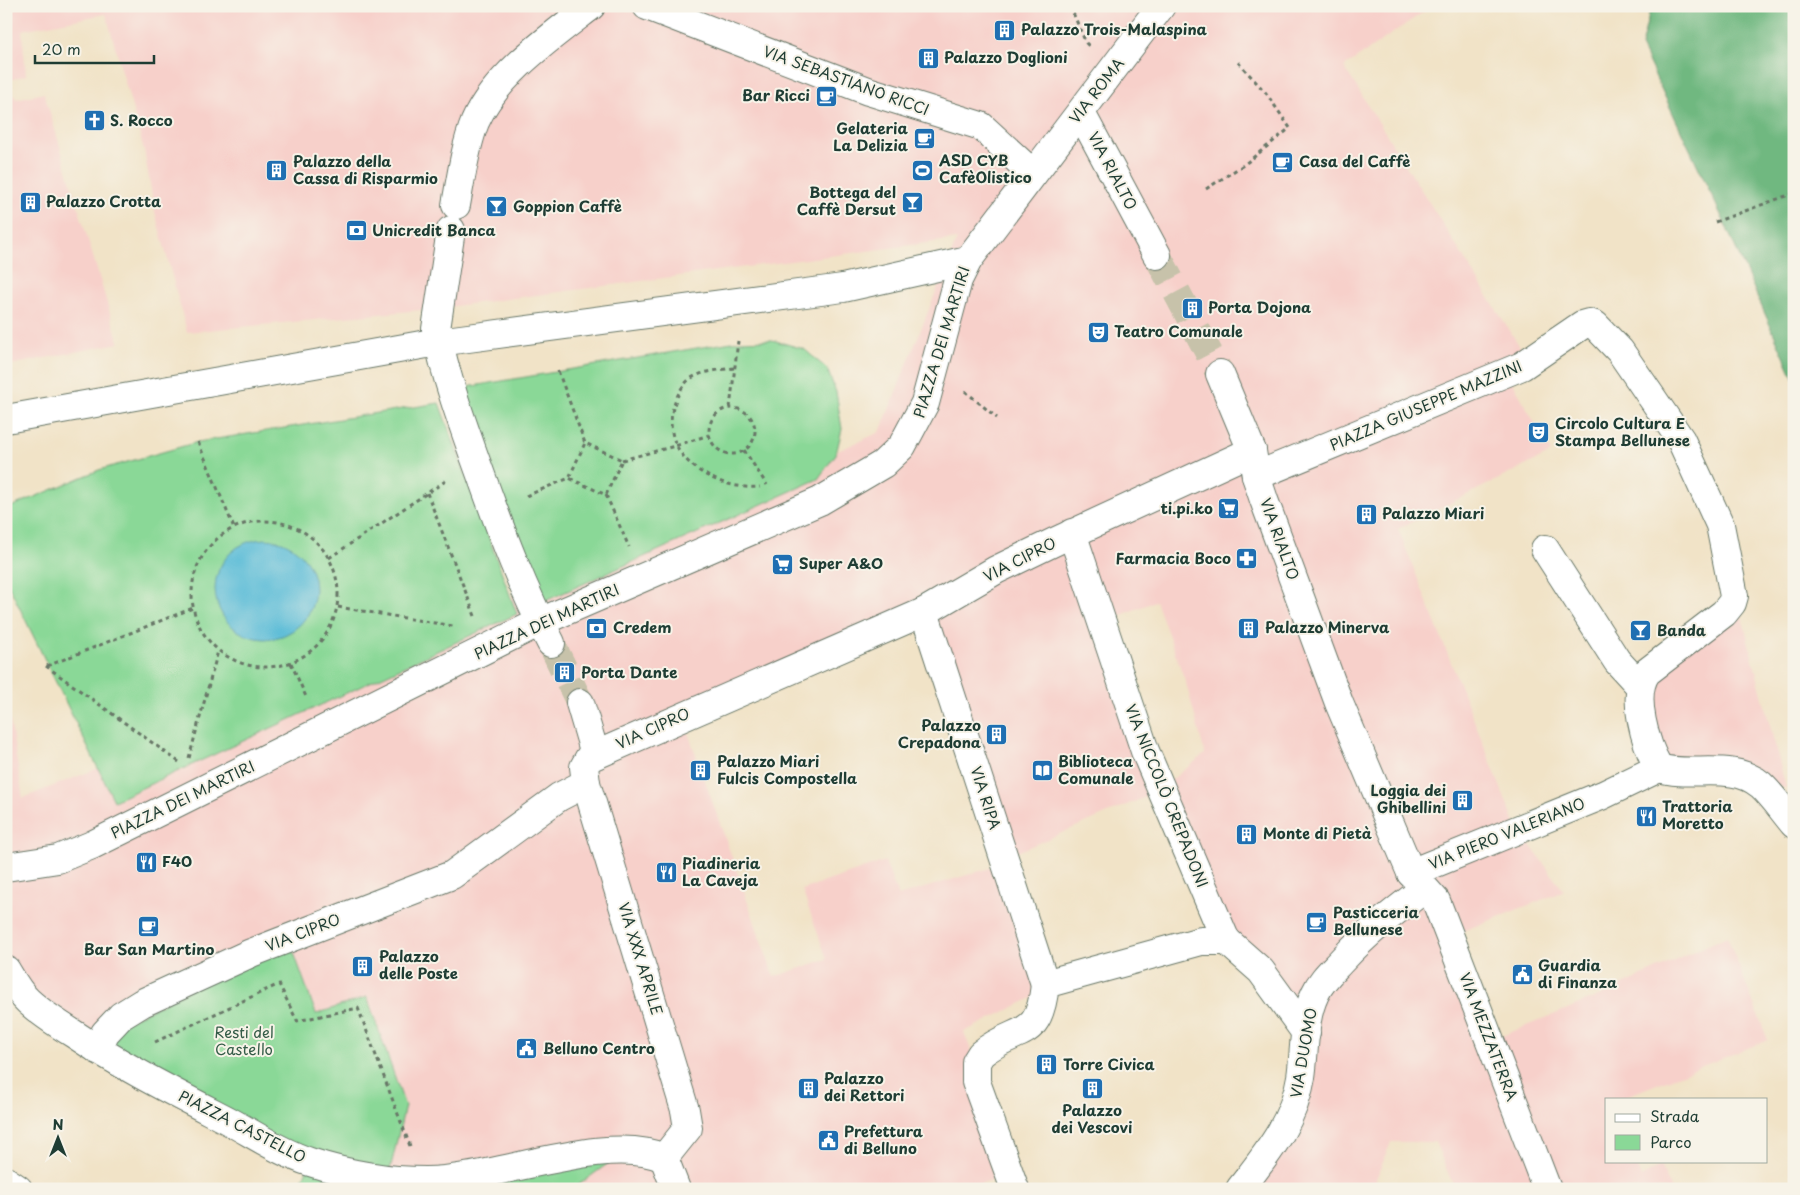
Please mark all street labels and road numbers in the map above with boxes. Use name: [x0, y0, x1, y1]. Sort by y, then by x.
street label: VIA SEBASTIANO RICCI: [760, 39, 933, 120]
street label: VIA ROMA: [1063, 52, 1129, 128]
street label: VIA RIALTO: [1083, 127, 1144, 214]
street label: PIAZZA DEI MARTIRI: [906, 263, 975, 420]
street label: PIAZZA GIUSEPPE MAZZINI: [1326, 354, 1525, 456]
street label: VIA RIALTO: [1255, 494, 1306, 583]
street label: VIA CIPRO: [979, 530, 1060, 587]
street label: PIAZZA DEI MARTIRI: [470, 577, 623, 664]
street label: VIA NICCOLÒ CREPADONI: [1120, 700, 1215, 891]
street label: VIA CIPRO: [612, 701, 693, 754]
street label: PIAZZA DEI MARTIRI: [106, 754, 258, 844]
street label: VIA RIPA: [965, 763, 1007, 832]
street label: VIA PIERO VALERIANO: [1425, 791, 1588, 875]
street label: VIA XXX APRILE: [613, 899, 670, 1018]
street label: VIA CIPRO: [261, 907, 343, 956]
street label: VIA MEZZATERRA: [1454, 969, 1525, 1104]
street label: VIA DUOMO: [1283, 1006, 1322, 1100]
street label: PIAZZA CASTELLO: [175, 1084, 310, 1168]

